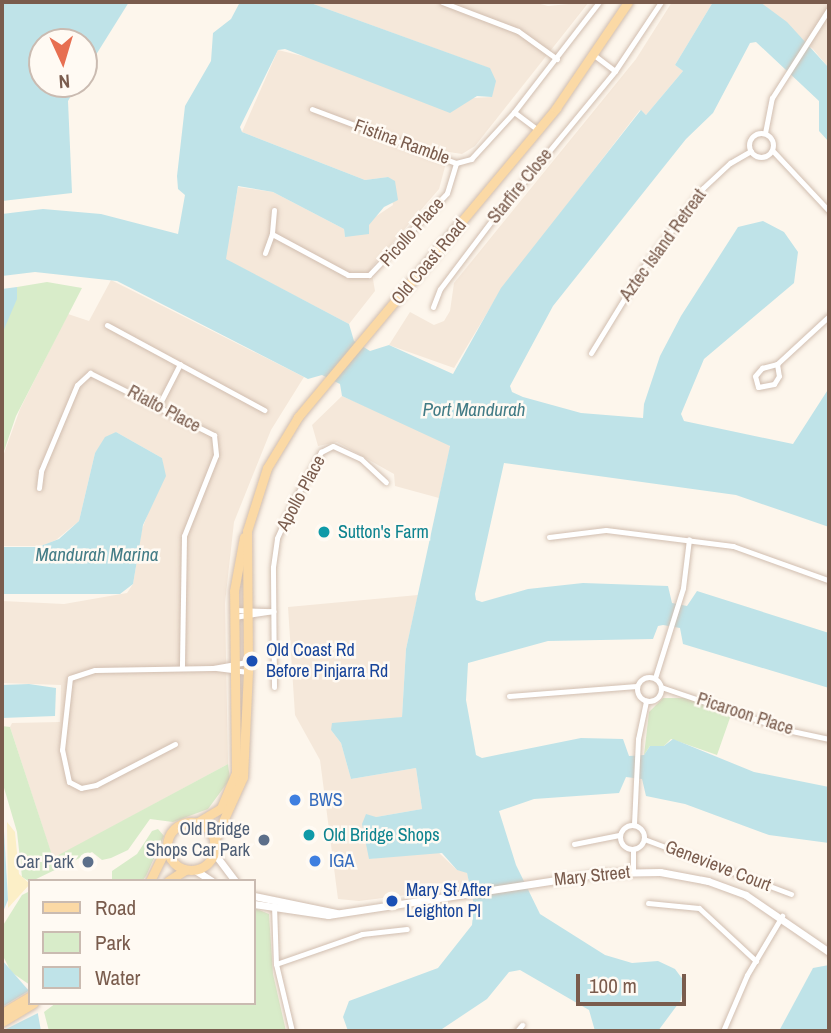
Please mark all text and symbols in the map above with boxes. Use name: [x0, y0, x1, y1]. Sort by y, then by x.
north arrow: [28, 28, 98, 98]
text: N: [58, 69, 71, 95]
street label: Fistina Ramble: [351, 115, 453, 169]
street label: Starfire Close: [483, 144, 557, 228]
street label: Aztec Island Retreat: [615, 185, 711, 305]
street label: Picollo Place: [375, 193, 449, 271]
street label: Old Coast Road: [387, 215, 471, 309]
street label: Rialto Place: [124, 381, 204, 437]
water label: Port Mandurah: [422, 399, 526, 421]
street label: Apollo Place: [272, 452, 330, 534]
place label: Sutton's Farm: [338, 521, 429, 543]
marker: Sutton's Farm: [316, 524, 332, 540]
water label: Mandurah Marina: [36, 544, 158, 566]
place label: Old Coast Rd Before Pinjarra Rd: [266, 640, 388, 682]
marker: Old Coast Rd Before Pinjarra Rd: [244, 653, 260, 669]
street label: Picaroon Place: [694, 688, 796, 740]
place label: BWS: [309, 789, 343, 811]
marker: BWS: [287, 792, 303, 808]
place label: Old Bridge Shops Car Park: [146, 819, 250, 862]
place label: Old Bridge Shops: [323, 824, 440, 846]
marker: Old Bridge Shops: [301, 827, 317, 843]
marker: Old Bridge Shops Car Park: [256, 832, 272, 848]
street label: Genevieve Court: [662, 836, 774, 896]
place label: IGA: [329, 850, 354, 872]
place label: Car Park: [16, 851, 74, 873]
marker: IGA: [307, 853, 323, 869]
marker: Car Park: [80, 854, 96, 870]
street label: Mary Street: [553, 861, 631, 891]
legend: [28, 879, 256, 1005]
place label: Mary St After Leighton Pl: [406, 880, 492, 922]
text: Road: [95, 893, 136, 922]
marker: Mary St After Leighton Pl: [384, 893, 400, 909]
text: Park: [95, 928, 130, 957]
scale bar: [579, 960, 689, 1004]
text: Water: [95, 963, 140, 992]
text: 100 m: [589, 971, 637, 1000]

